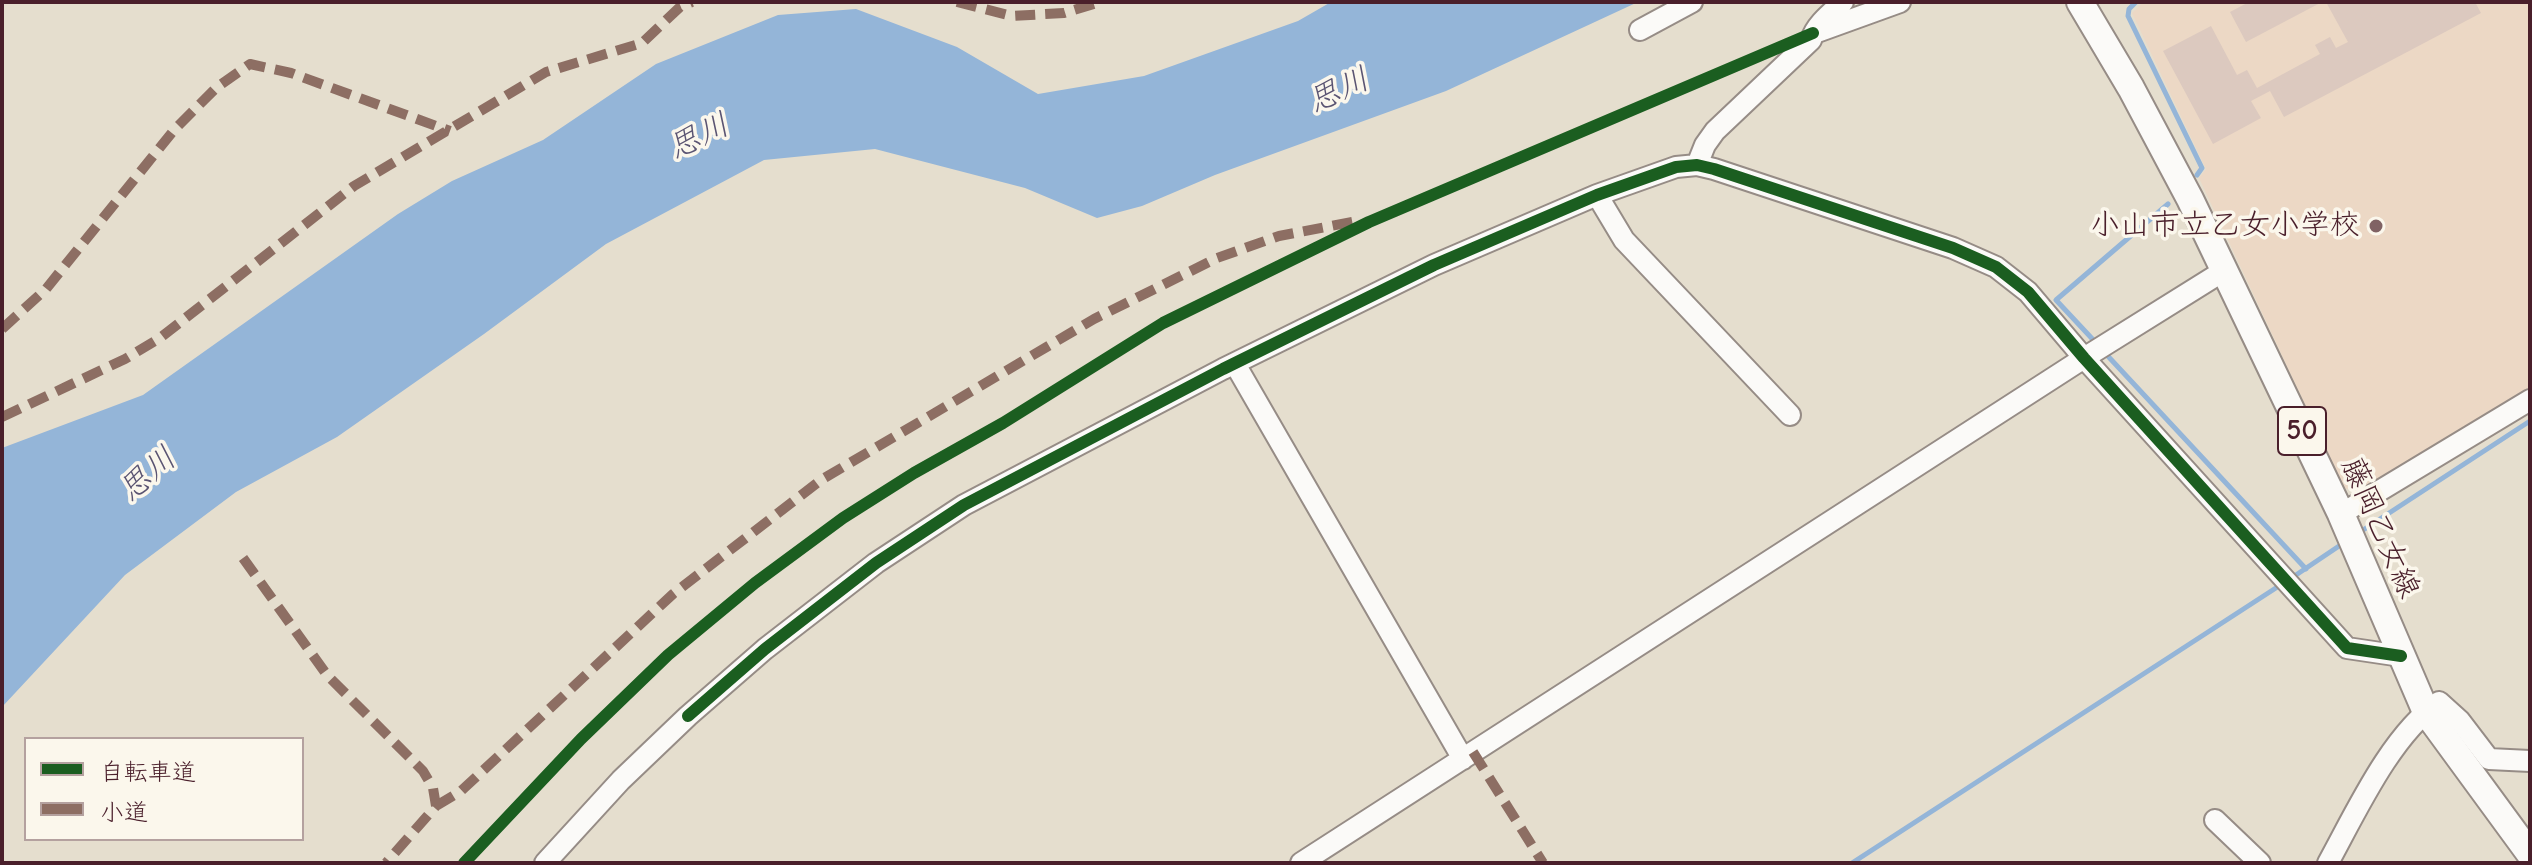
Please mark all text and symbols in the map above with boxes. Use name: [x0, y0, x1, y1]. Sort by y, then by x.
water label: 思川: [1302, 60, 1376, 122]
water label: 思川: [662, 106, 736, 168]
place label: 小山市立乙女小学校: [2090, 208, 2360, 244]
marker: 小山市立乙女小学校: [2367, 217, 2385, 235]
road number: 50: [2278, 407, 2326, 455]
water label: 思川: [111, 440, 185, 510]
street label: 藤岡乙女線: [2333, 452, 2427, 604]
legend: [24, 737, 304, 841]
text: 自転車道: [100, 758, 196, 786]
text: 小道: [100, 798, 148, 826]

